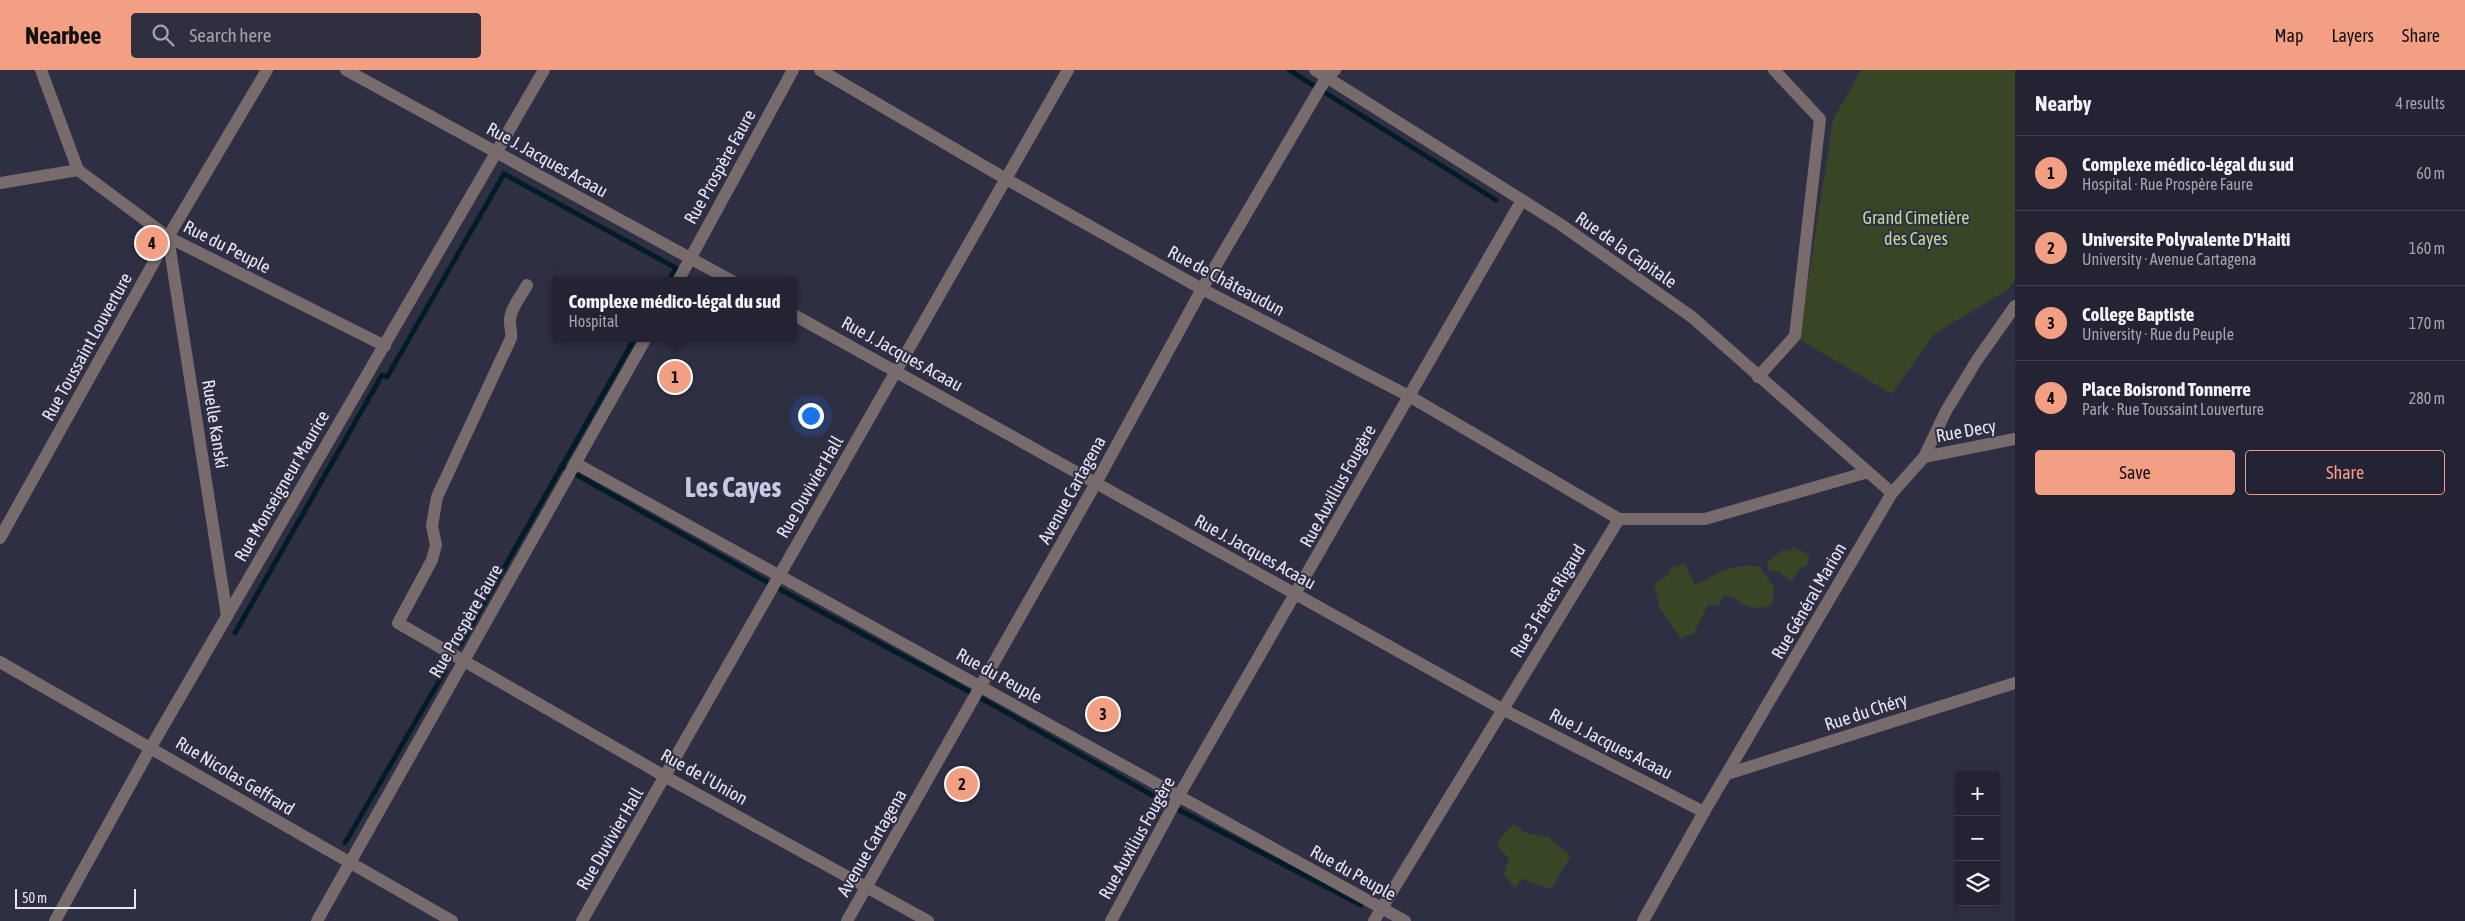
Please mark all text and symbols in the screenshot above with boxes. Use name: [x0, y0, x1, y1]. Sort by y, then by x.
search box: [131, 13, 481, 58]
icon: search: [149, 21, 177, 49]
text: Nearbee: [25, 22, 101, 49]
text: Search here: [189, 24, 271, 46]
text: Map: [2274, 25, 2303, 46]
text: Layers: [2331, 25, 2374, 46]
text: Share: [2402, 25, 2440, 46]
text: Nearby: [2035, 91, 2091, 115]
text: 4 results: [2395, 94, 2445, 112]
street label: Rue Prospère Faure: [680, 106, 760, 228]
street label: Rue J. Jacques Acaau: [483, 118, 612, 202]
text: Complexe médico-légal du sud: [2082, 153, 2294, 175]
text: 1: [2047, 164, 2055, 182]
text: 60 m: [2416, 164, 2445, 182]
text: Hospital · Rue Prospère Faure: [2082, 175, 2253, 193]
street label: Rue de la Capitale: [1572, 207, 1681, 292]
park label: Grand Cimetière des Cayes: [1863, 207, 1969, 249]
street label: Rue du Peuple: [180, 216, 274, 277]
pin: 4: [136, 224, 168, 262]
text: Universite Polyvalente D'Haiti: [2082, 228, 2291, 250]
text: 2: [2047, 239, 2055, 257]
text: 160 m: [2409, 239, 2445, 257]
street label: Rue de Châteaudun: [1164, 241, 1288, 320]
text: University · Avenue Cartagena: [2082, 250, 2256, 268]
street label: Rue Toussaint Louverture: [37, 269, 136, 424]
popup: [552, 277, 797, 342]
text: Complexe médico-légal du sud: [569, 290, 780, 312]
text: College Baptiste: [2082, 303, 2194, 325]
text: Hospital: [569, 312, 619, 330]
street label: Rue J. Jacques Acaau: [838, 312, 967, 396]
text: 3: [2047, 314, 2055, 332]
text: 170 m: [2409, 314, 2445, 332]
text: University · Rue du Peuple: [2082, 325, 2234, 343]
pin: 1: [659, 358, 691, 396]
street label: Ruelle Kanski: [198, 378, 233, 470]
text: Place Boisrond Tonnerre: [2082, 378, 2251, 400]
text: 4: [2047, 389, 2055, 407]
text: 280 m: [2409, 389, 2445, 407]
text: Park · Rue Toussaint Louverture: [2082, 400, 2264, 418]
your location: [798, 403, 824, 429]
street label: Rue Monseigneur Maurice: [230, 407, 333, 565]
street label: Rue Decy: [1934, 415, 1998, 446]
street label: Rue Auxilius Fougère: [1295, 421, 1380, 551]
street label: Rue Duvivier Hall: [772, 432, 847, 542]
street label: Avenue Cartagena: [1033, 432, 1110, 547]
button: Save: [2035, 450, 2235, 495]
button: Share: [2245, 450, 2445, 495]
district label: Les Cayes: [685, 471, 781, 503]
street label: Rue J. Jacques Acaau: [1191, 510, 1320, 594]
street label: Rue Général Marion: [1767, 539, 1850, 663]
street label: Rue 3 Frères Rigaud: [1506, 540, 1590, 661]
street label: Rue Prospère Faure: [425, 560, 507, 681]
street label: Rue du Peuple: [953, 643, 1046, 708]
street label: Rue du Chéry: [1822, 688, 1910, 735]
pin: 3: [1087, 695, 1119, 733]
street label: Rue J. Jacques Acaau: [1546, 703, 1676, 784]
street label: Rue Nicolas Geffrard: [172, 732, 298, 819]
street label: Rue de l'Union: [657, 744, 751, 809]
pin: 2: [946, 765, 978, 803]
map controls: [1955, 771, 2000, 906]
button: +: [1955, 771, 2000, 816]
street label: Rue Auxilius Fougère: [1094, 773, 1179, 903]
street label: Rue Duvivier Hall: [572, 784, 647, 894]
street label: Avenue Cartagena: [832, 785, 911, 900]
button: −: [1955, 816, 2000, 861]
street label: Rue du Peuple: [1307, 840, 1400, 905]
button: layers: [1955, 861, 2000, 906]
scale bar: [15, 886, 136, 909]
text: 50 m: [22, 890, 47, 906]

